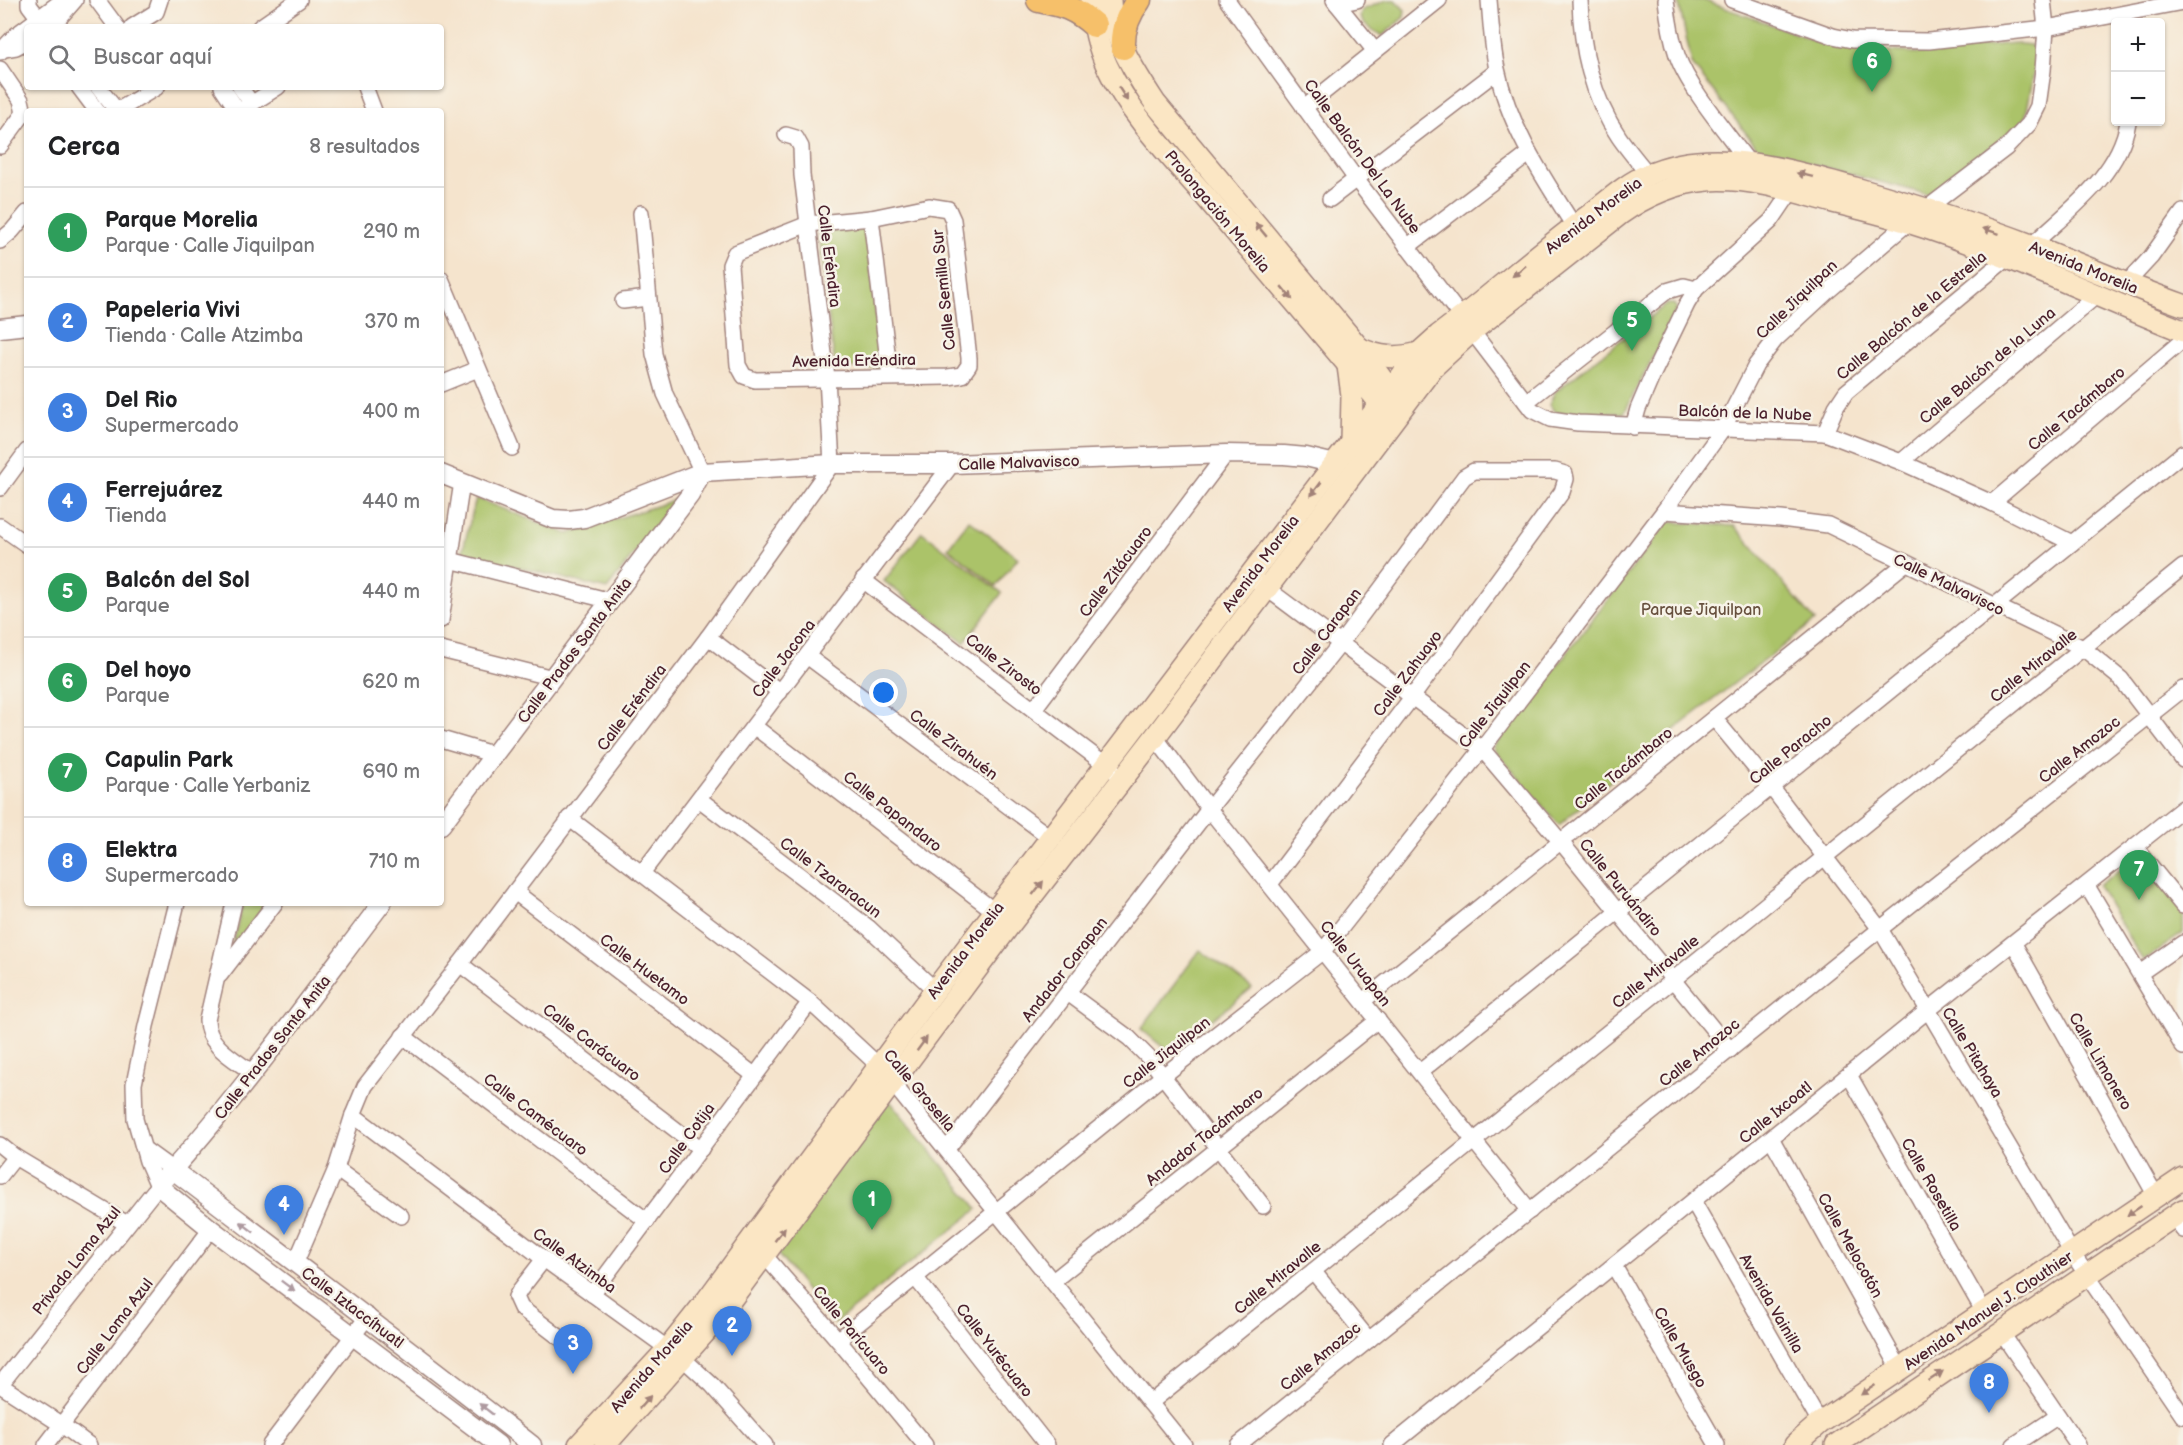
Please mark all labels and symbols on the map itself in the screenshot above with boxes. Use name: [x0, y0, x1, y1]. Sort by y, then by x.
pin: 6: [1852, 42, 1892, 92]
street label: Calle Balcón Del La Nube: [1299, 76, 1424, 238]
one-way arrow: [1117, 86, 1128, 102]
street label: Prolongación Morelia: [1160, 147, 1273, 277]
one-way arrow: [1796, 169, 1814, 179]
street label: Avenida Morelia: [1542, 174, 1646, 259]
street label: Calle Eréndira: [813, 204, 844, 309]
one-way arrow: [1255, 223, 1268, 238]
one-way arrow: [1982, 226, 2000, 236]
street label: Calle Semilla Sur: [929, 228, 960, 351]
street label: Avenida Morelia: [2026, 238, 2141, 299]
street label: Calle Balcón de la Estrella: [1833, 248, 1991, 384]
street label: Calle Jiquilpan: [1752, 257, 1842, 344]
one-way arrow: [1511, 264, 1527, 277]
one-way arrow: [1280, 285, 1293, 300]
pin: 5: [1612, 302, 1652, 351]
street label: Calle Balcón de la Luna: [1916, 304, 2060, 429]
street label: Avenida Eréndira: [792, 351, 916, 372]
street label: Calle Tacámbaro: [2024, 363, 2130, 455]
street label: Balcón de la Nube: [1678, 402, 1813, 425]
street label: Calle Malvavisco: [958, 452, 1080, 475]
one-way arrow: [1310, 481, 1323, 497]
street label: Avenida Morelia: [1219, 512, 1304, 616]
street label: Calle Zitácuaro: [1076, 523, 1157, 621]
street label: Calle Malvavisco: [1890, 550, 2007, 620]
street label: Calle Prados Santa Anita: [514, 574, 636, 728]
street label: Calle Carapan: [1288, 585, 1366, 679]
park label: Parque Jiquilpan: [1641, 601, 1761, 620]
street label: Calle Jacona: [749, 616, 820, 702]
street label: Calle Miravalle: [1987, 625, 2082, 707]
street label: Calle Zahuayo: [1370, 627, 1447, 721]
street label: Calle Zirosto: [961, 630, 1045, 700]
street label: Calle Jiquilpan: [1455, 657, 1535, 752]
street label: Calle Eréndira: [594, 661, 671, 755]
your location: [869, 678, 898, 707]
street label: Calle Zirahuén: [905, 706, 1001, 785]
street label: Calle Paracho: [1746, 711, 1836, 789]
street label: Calle Amozoc: [2035, 712, 2125, 788]
street label: Calle Tacámbaro: [1571, 724, 1677, 815]
street label: Calle Papandaro: [839, 768, 945, 857]
street label: Calle Tzararacun: [776, 834, 885, 923]
street label: Calle Puruándiro: [1575, 835, 1665, 941]
pin: 7: [2120, 850, 2158, 900]
one-way arrow: [1032, 880, 1044, 895]
street label: Avenida Morelia: [924, 899, 1009, 1003]
street label: Andador Carapan: [1018, 914, 1112, 1026]
street label: Calle Uruapan: [1315, 917, 1394, 1011]
street label: Calle Huetamo: [596, 930, 693, 1010]
street label: Calle Miravalle: [1609, 931, 1704, 1013]
street label: Calle Prados Santa Anita: [211, 972, 335, 1124]
street label: Calle Carácuaro: [539, 1000, 644, 1086]
street label: Calle Pitahaya: [1937, 1004, 2006, 1102]
street label: Calle Limonero: [2064, 1010, 2135, 1114]
street label: Calle Jiquilpan: [1119, 1013, 1214, 1093]
street label: Calle Amozoc: [1656, 1015, 1744, 1091]
one-way arrow: [916, 1037, 928, 1053]
street label: Calle Grosella: [879, 1046, 959, 1136]
street label: Calle Camécuaro: [479, 1070, 591, 1161]
street label: Calle Ixcoatl: [1736, 1078, 1816, 1148]
street label: Andador Tacámbaro: [1142, 1084, 1267, 1190]
street label: Calle Cotija: [655, 1100, 719, 1178]
street label: Calle Rosetilla: [1897, 1135, 1965, 1234]
pin: 1: [852, 1180, 892, 1230]
pin: 4: [264, 1186, 304, 1235]
street label: Calle Melocotón: [1813, 1190, 1886, 1302]
street label: Privada Loma Azul: [29, 1203, 125, 1319]
one-way arrow: [2126, 1205, 2143, 1216]
one-way arrow: [240, 1222, 255, 1234]
street label: Calle Atzimba: [529, 1224, 620, 1298]
one-way arrow: [774, 1226, 786, 1242]
street label: Calle Miravalle: [1231, 1237, 1326, 1319]
street label: Avenida Manuel J. Clouthier: [1901, 1247, 2077, 1375]
street label: Avenida Vainilla: [1735, 1251, 1807, 1357]
street label: Calle Iztaccíhuatl: [297, 1263, 407, 1353]
street label: Calle Loma Azul: [73, 1275, 158, 1379]
one-way arrow: [279, 1280, 295, 1292]
street label: Calle Parícuaro: [808, 1283, 894, 1379]
street label: Calle Yurécuaro: [951, 1300, 1036, 1402]
street label: Calle Musgo: [1649, 1304, 1710, 1392]
pin: 2: [712, 1306, 752, 1356]
street label: Avenida Morelia: [607, 1317, 697, 1417]
street label: Calle Amozoc: [1277, 1319, 1365, 1395]
pin: 3: [554, 1324, 592, 1374]
pin: 8: [1970, 1364, 2008, 1413]
one-way arrow: [1928, 1370, 1944, 1382]
one-way arrow: [1861, 1384, 1877, 1396]
one-way arrow: [638, 1395, 651, 1410]
one-way arrow: [478, 1402, 494, 1415]

